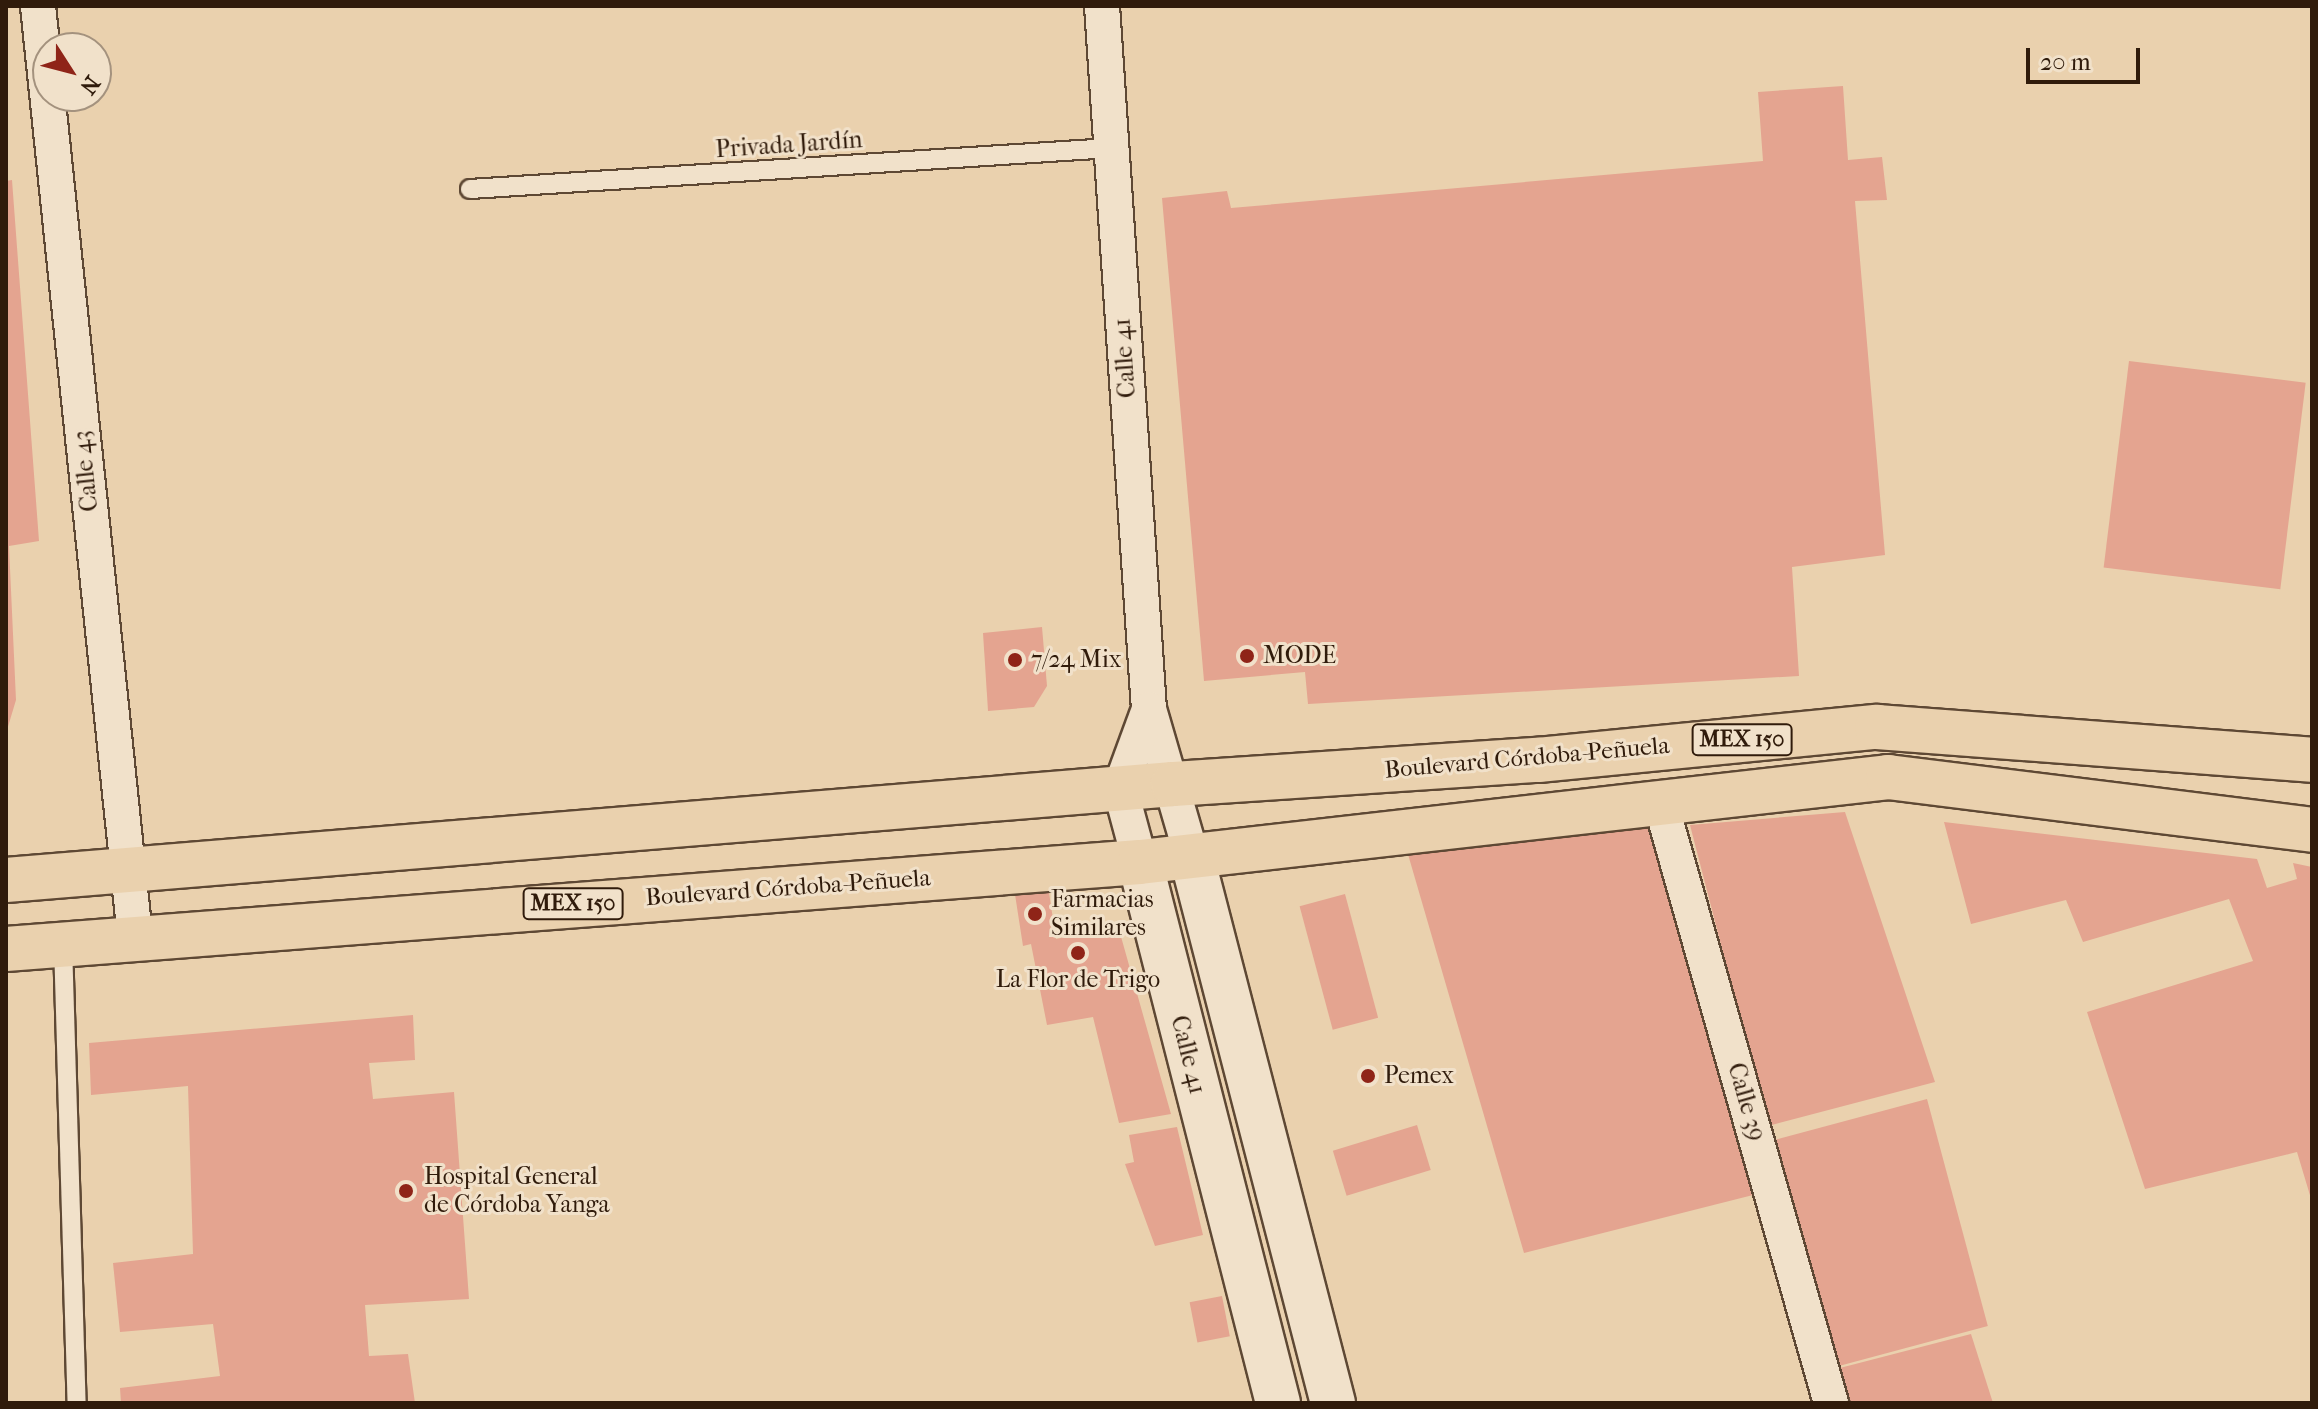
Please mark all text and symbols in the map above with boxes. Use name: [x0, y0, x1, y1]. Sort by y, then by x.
north arrow: [32, 32, 112, 112]
scale bar: [2030, 32, 2144, 82]
text: 20 m: [2040, 48, 2091, 76]
text: N: [74, 71, 105, 99]
street label: Privada Jardín: [715, 126, 863, 164]
street label: Calle 41: [1108, 317, 1142, 399]
street label: Calle 43: [67, 429, 105, 513]
place label: MODE: [1263, 642, 1336, 670]
place label: 7/24 Mix: [1031, 646, 1121, 674]
marker: MODE: [1238, 647, 1256, 665]
marker: 7/24 Mix: [1006, 651, 1024, 669]
road number: MEX 150: [1690, 722, 1794, 758]
street label: Boulevard Córdoba-Peñuela: [1383, 731, 1671, 785]
street label: Boulevard Córdoba-Peñuela: [644, 864, 932, 912]
road number: MEX 150: [521, 886, 625, 922]
place label: Farmacias Similares: [1051, 886, 1154, 942]
marker: Farmacias Similares: [1026, 905, 1044, 923]
marker: La Flor de Trigo: [1069, 944, 1087, 962]
place label: La Flor de Trigo: [996, 966, 1160, 994]
street label: Calle 41: [1164, 1013, 1212, 1097]
street label: Calle 39: [1721, 1060, 1771, 1144]
place label: Pemex: [1384, 1062, 1454, 1090]
marker: Pemex: [1359, 1067, 1377, 1085]
place label: Hospital General de Córdoba Yanga: [424, 1163, 609, 1219]
marker: Hospital General de Córdoba Yanga: [395, 1180, 417, 1202]

